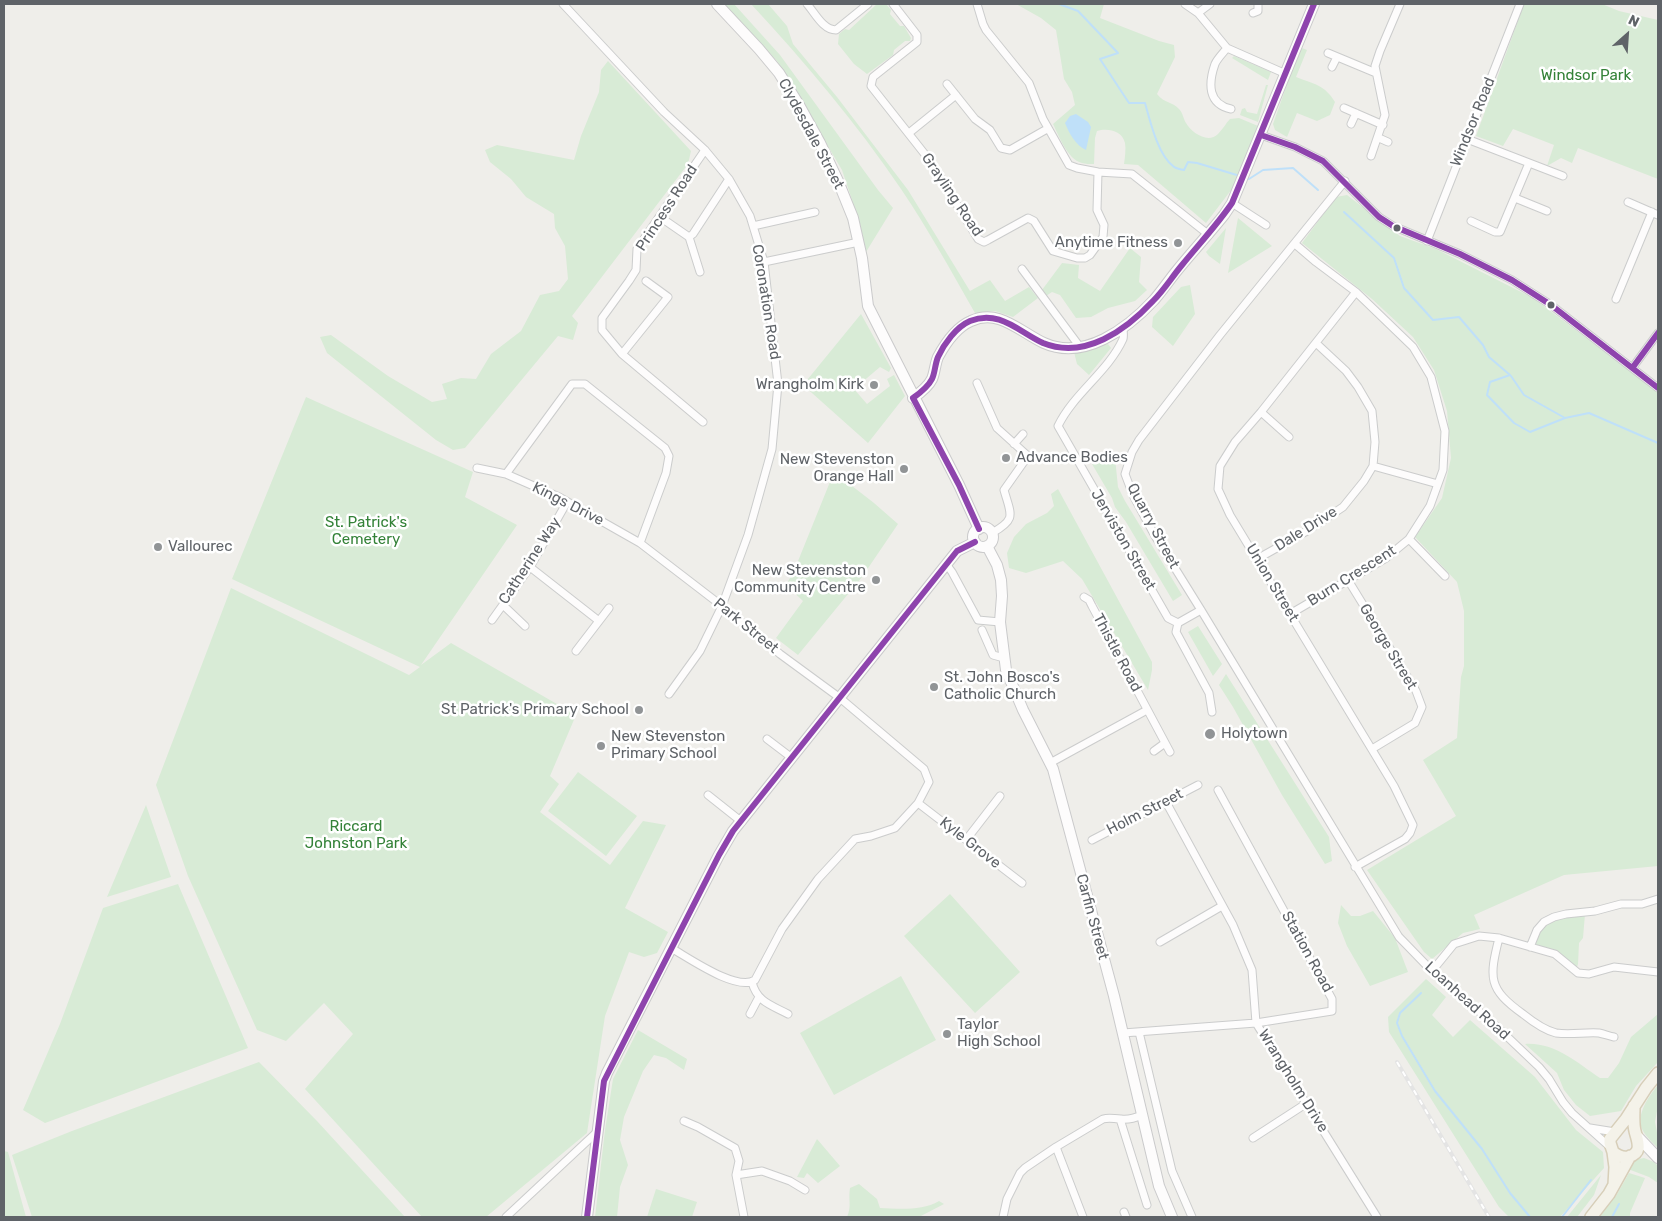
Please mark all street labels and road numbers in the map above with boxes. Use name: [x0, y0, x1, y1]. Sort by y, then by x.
street label: Windsor Road: [1447, 75, 1499, 169]
street label: Clydesdale Street: [774, 76, 848, 192]
street label: Grayling Road: [917, 150, 987, 240]
street label: Princess Road: [632, 161, 702, 255]
street label: Coronation Road: [748, 243, 784, 361]
street label: Kings Drive: [529, 478, 607, 530]
street label: Quarry Street: [1123, 480, 1183, 572]
street label: Jerviston Street: [1087, 486, 1159, 594]
street label: Dale Drive: [1271, 503, 1341, 555]
street label: Catherine Way: [495, 514, 565, 608]
street label: Union Street: [1242, 541, 1302, 625]
street label: Burn Crescent: [1305, 542, 1399, 610]
street label: Park Street: [710, 594, 782, 658]
street label: George Street: [1355, 601, 1421, 693]
street label: Thistle Road: [1089, 611, 1145, 695]
street label: Holm Street: [1104, 785, 1186, 839]
street label: Kyle Grove: [936, 813, 1004, 873]
street label: Carfin Street: [1072, 872, 1112, 962]
street label: Station Road: [1277, 908, 1337, 996]
street label: Loanhead Road: [1421, 958, 1513, 1044]
street label: Wrangholm Drive: [1254, 1026, 1332, 1136]

